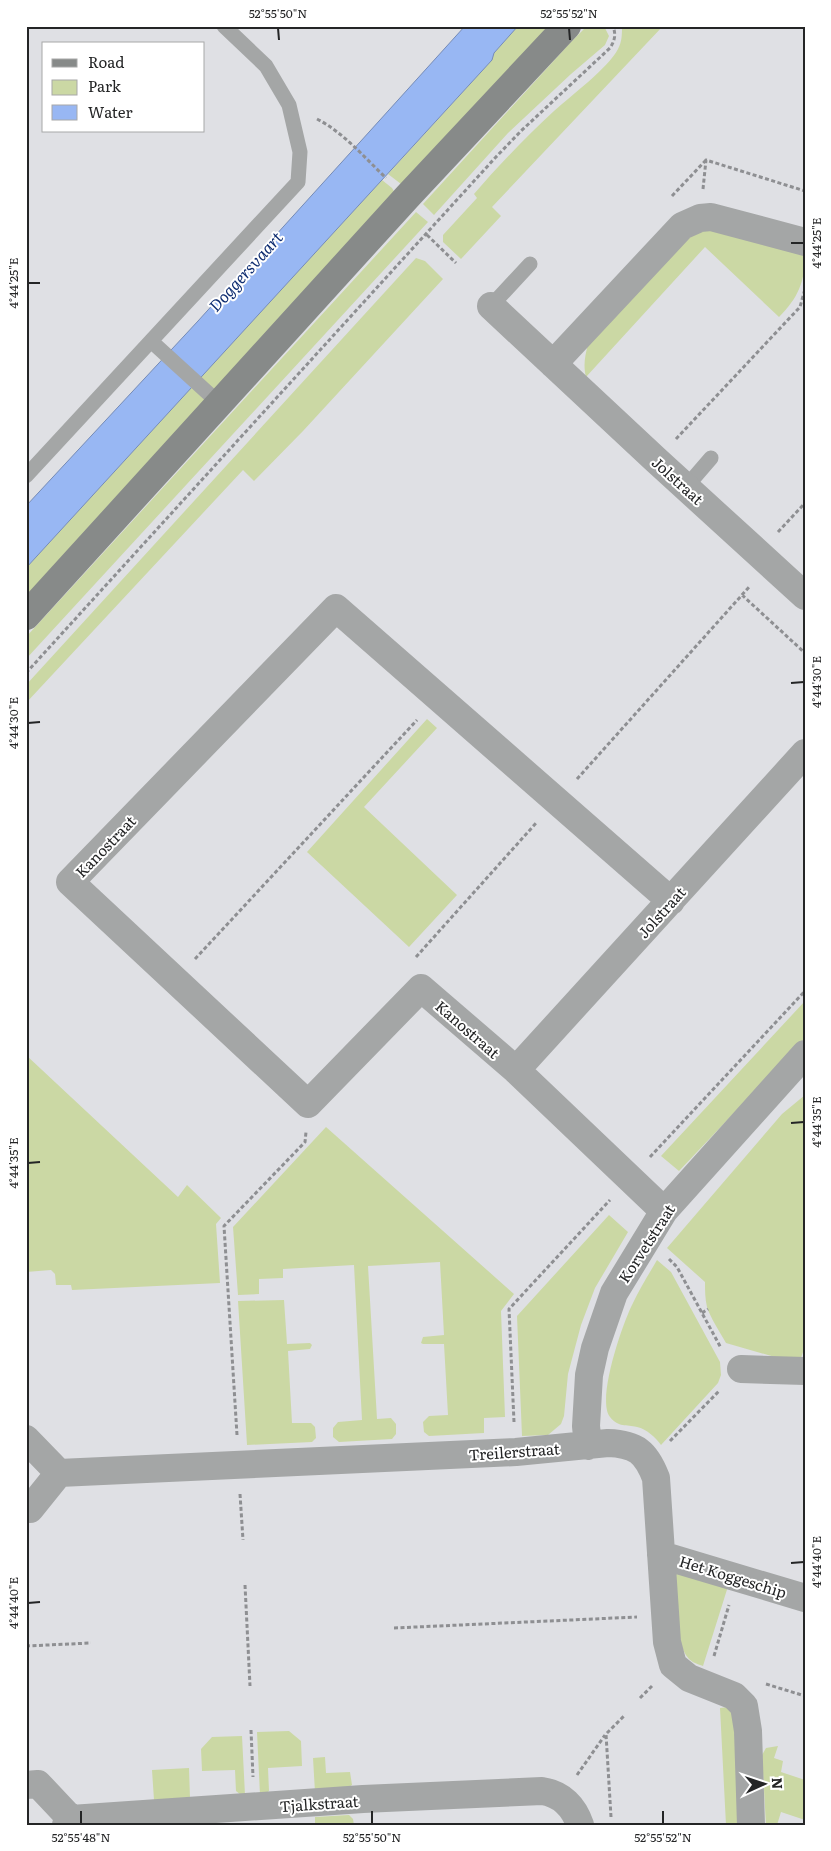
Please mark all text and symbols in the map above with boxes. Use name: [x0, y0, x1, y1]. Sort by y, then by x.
text: 52°55'50"N: [249, 4, 307, 22]
text: 52°55'52"N: [540, 4, 598, 22]
legend: [42, 42, 205, 132]
text: Road: [88, 50, 124, 73]
text: Park: [88, 74, 122, 97]
text: Water: [88, 100, 133, 123]
text: 4°44'25"E: [807, 217, 825, 268]
water label: Doggersvaart: [202, 225, 288, 316]
text: 4°44'25"E: [4, 257, 22, 308]
street label: Jolstraat: [647, 451, 709, 509]
text: 4°44'30"E: [807, 656, 825, 708]
text: 4°44'30"E: [4, 697, 22, 749]
street label: Kanostraat: [69, 810, 141, 882]
street label: Jolstraat: [632, 881, 690, 943]
street label: Kanostraat: [431, 995, 505, 1063]
text: 4°44'35"E: [807, 1096, 825, 1148]
text: 4°44'35"E: [4, 1137, 22, 1189]
street label: Korvetstraat: [612, 1199, 680, 1287]
street label: Treilerstraat: [468, 1436, 560, 1466]
text: 4°44'40"E: [807, 1536, 825, 1588]
street label: Het Koggeschip: [676, 1549, 790, 1603]
text: 4°44'40"E: [4, 1577, 22, 1629]
north arrow: [738, 1758, 788, 1808]
text: N: [768, 1777, 788, 1790]
street label: Tjalkstraat: [279, 1789, 359, 1817]
text: 52°55'48"N: [52, 1828, 110, 1846]
text: 52°55'50"N: [343, 1828, 401, 1846]
text: 52°55'52"N: [634, 1828, 692, 1846]

